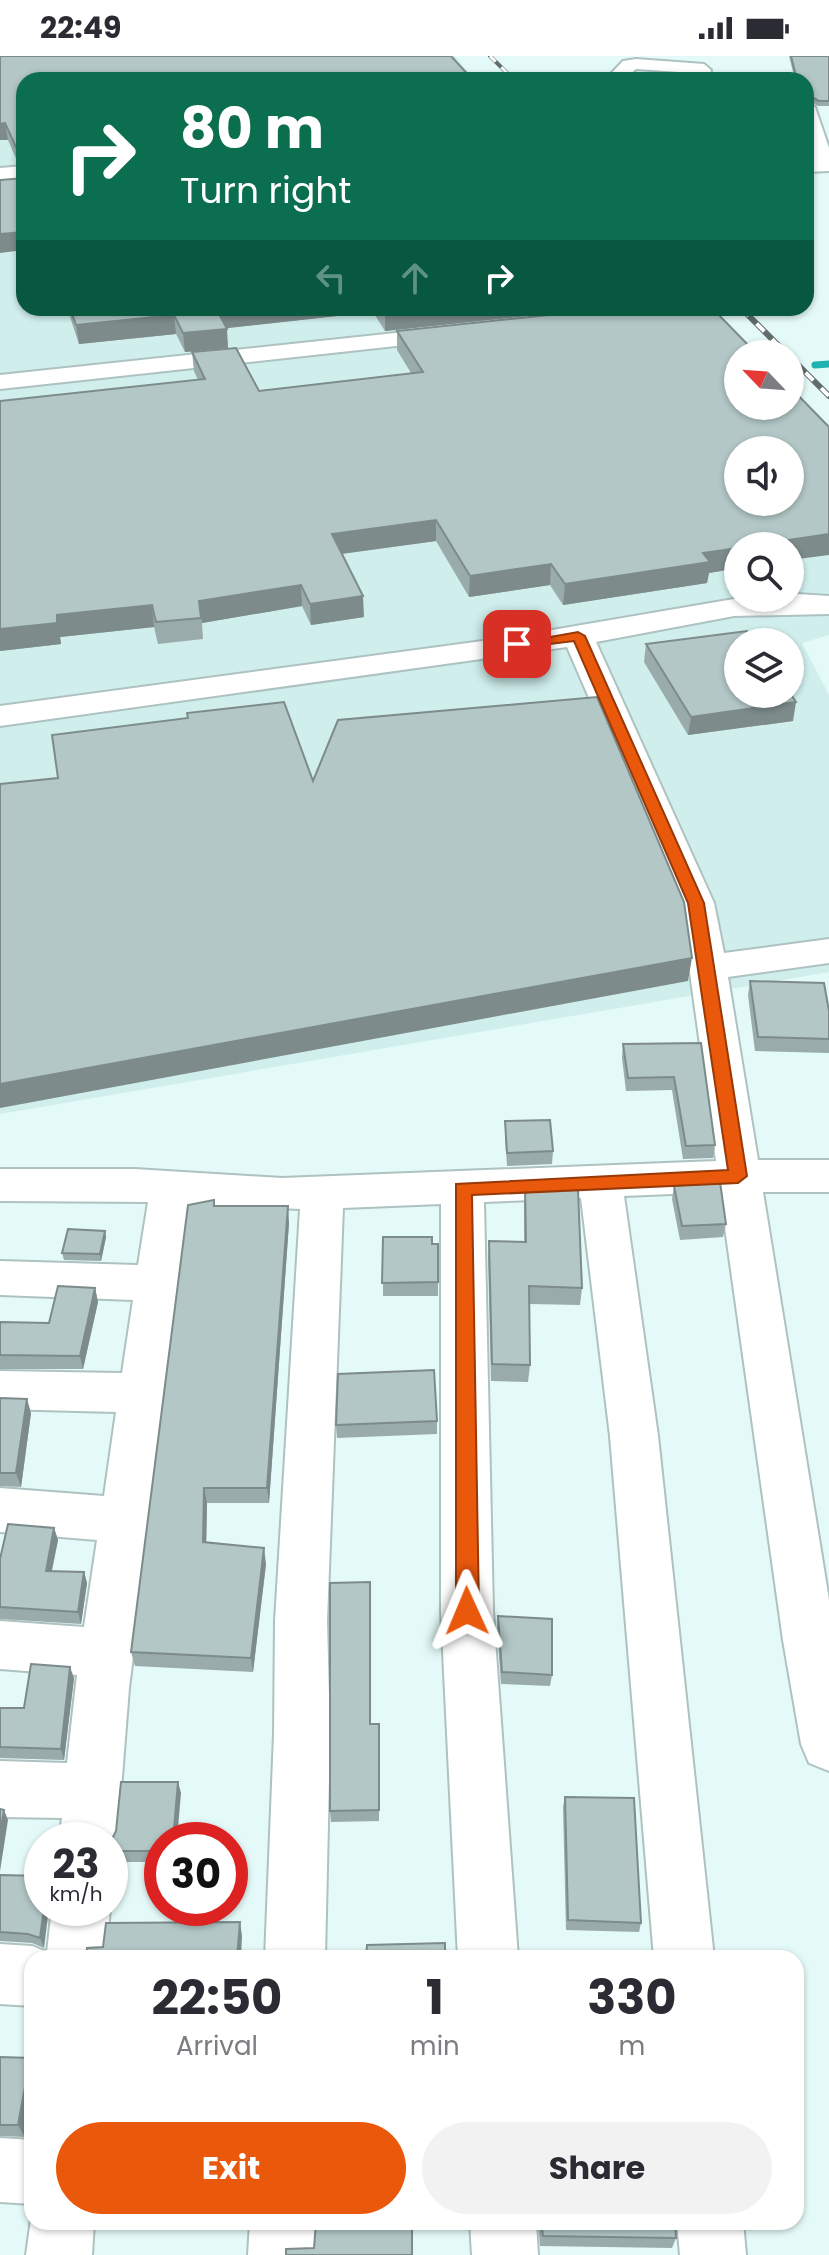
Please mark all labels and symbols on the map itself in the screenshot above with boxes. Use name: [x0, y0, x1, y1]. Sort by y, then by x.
north arrow: [724, 340, 804, 420]
pin: [483, 610, 551, 678]
position arrow: [425, 1569, 509, 1653]
speed limit sign: 30: [144, 1822, 248, 1926]

